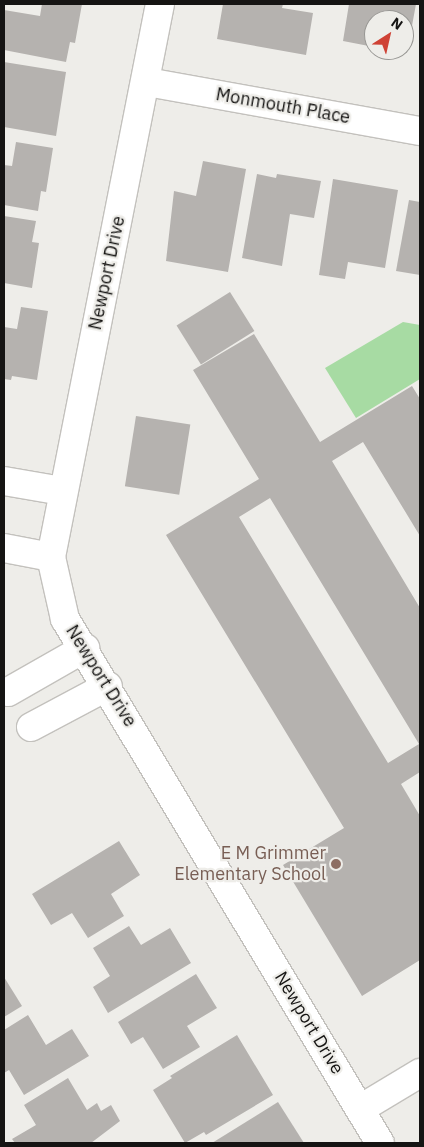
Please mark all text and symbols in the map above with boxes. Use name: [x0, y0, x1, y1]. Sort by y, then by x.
north arrow: [364, 10, 414, 60]
text: N: [388, 13, 406, 34]
street label: Monmouth Place: [214, 84, 352, 128]
street label: Newport Drive: [84, 214, 130, 332]
street label: Newport Drive: [61, 621, 141, 731]
place label: E M Grimmer Elementary School: [174, 843, 326, 886]
marker: E M Grimmer Elementary School: [330, 858, 342, 870]
street label: Newport Drive: [270, 968, 348, 1078]

